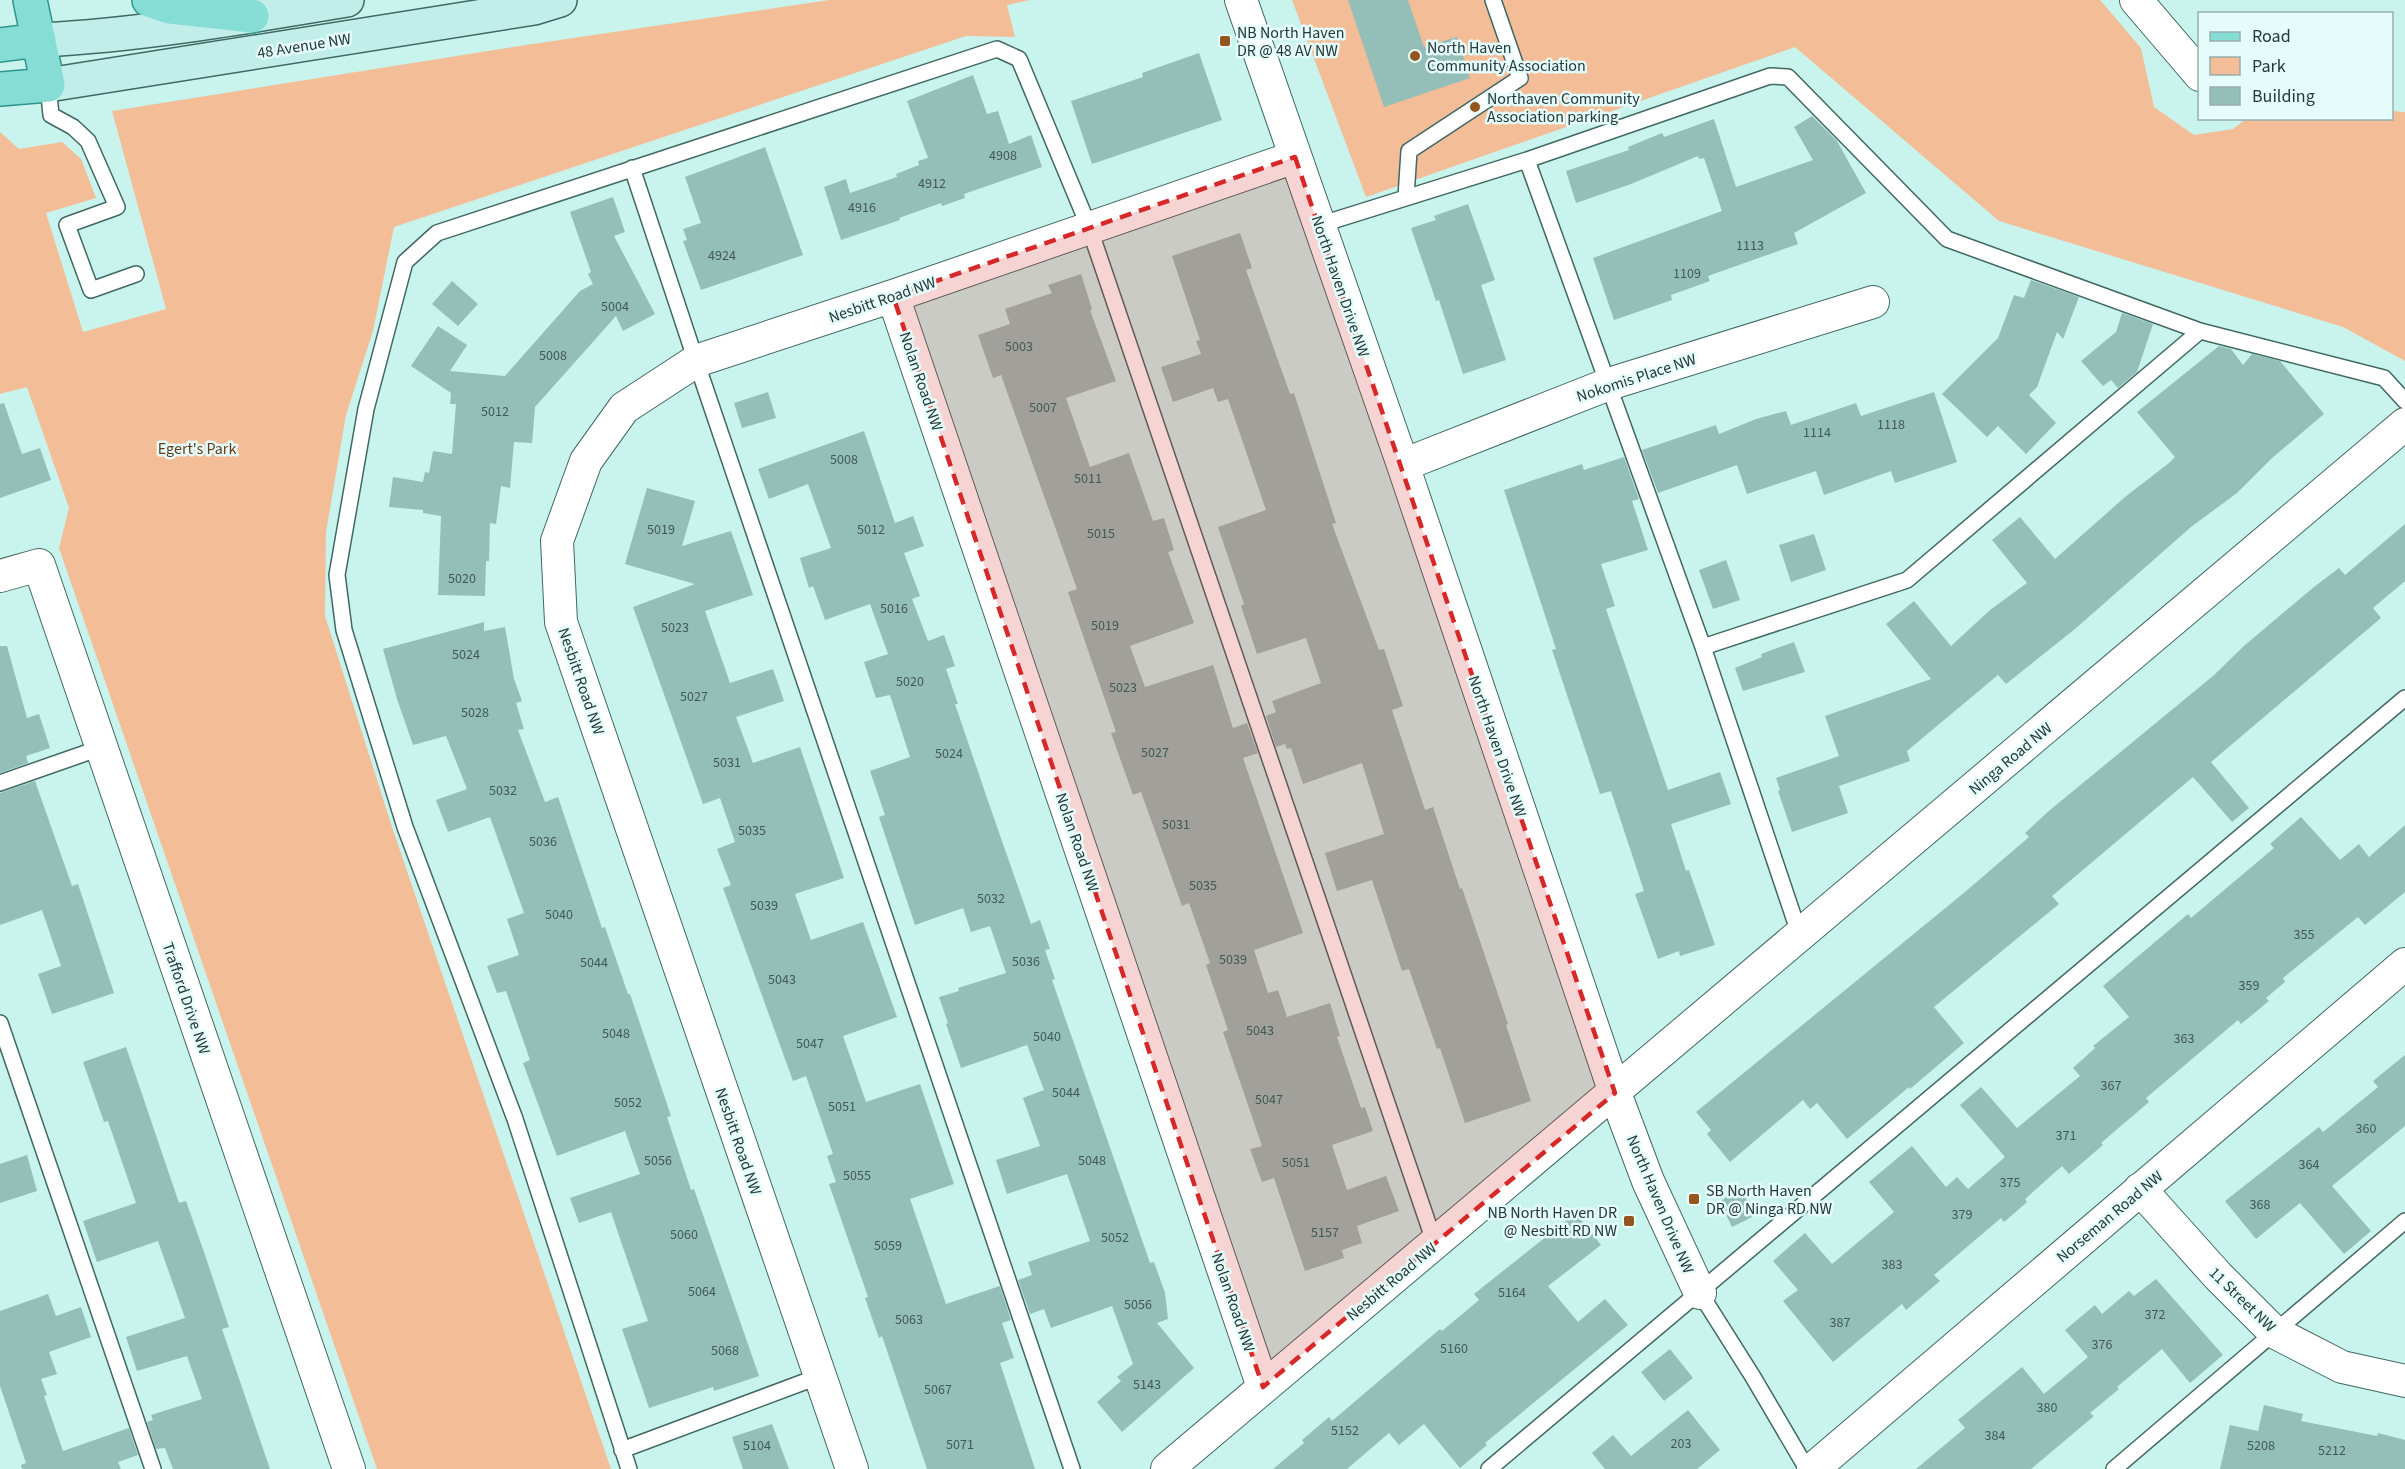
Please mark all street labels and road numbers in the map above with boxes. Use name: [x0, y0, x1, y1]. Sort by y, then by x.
street label: 48 Avenue NW: [256, 28, 353, 64]
street label: North Haven Drive NW: [1305, 213, 1375, 361]
street label: Nesbitt Road NW: [826, 271, 939, 329]
street label: Nolan Road NW: [894, 329, 948, 434]
street label: Nokomis Place NW: [1574, 348, 1699, 408]
street label: Nesbitt Road NW: [552, 625, 610, 738]
street label: North Haven Drive NW: [1462, 673, 1532, 821]
street label: Ninga Road NW: [1964, 717, 2057, 800]
street label: Nolan Road NW: [1050, 790, 1104, 895]
street label: Trafford Drive NW: [157, 939, 216, 1058]
street label: Nesbitt Road NW: [709, 1085, 767, 1198]
street label: North Haven Drive NW: [1621, 1132, 1699, 1277]
street label: Norseman Road NW: [2052, 1165, 2168, 1268]
street label: Nesbitt Road NW: [1342, 1237, 1442, 1326]
street label: Nolan Road NW: [1206, 1250, 1260, 1355]
street label: 11 Street NW: [2204, 1262, 2281, 1338]

